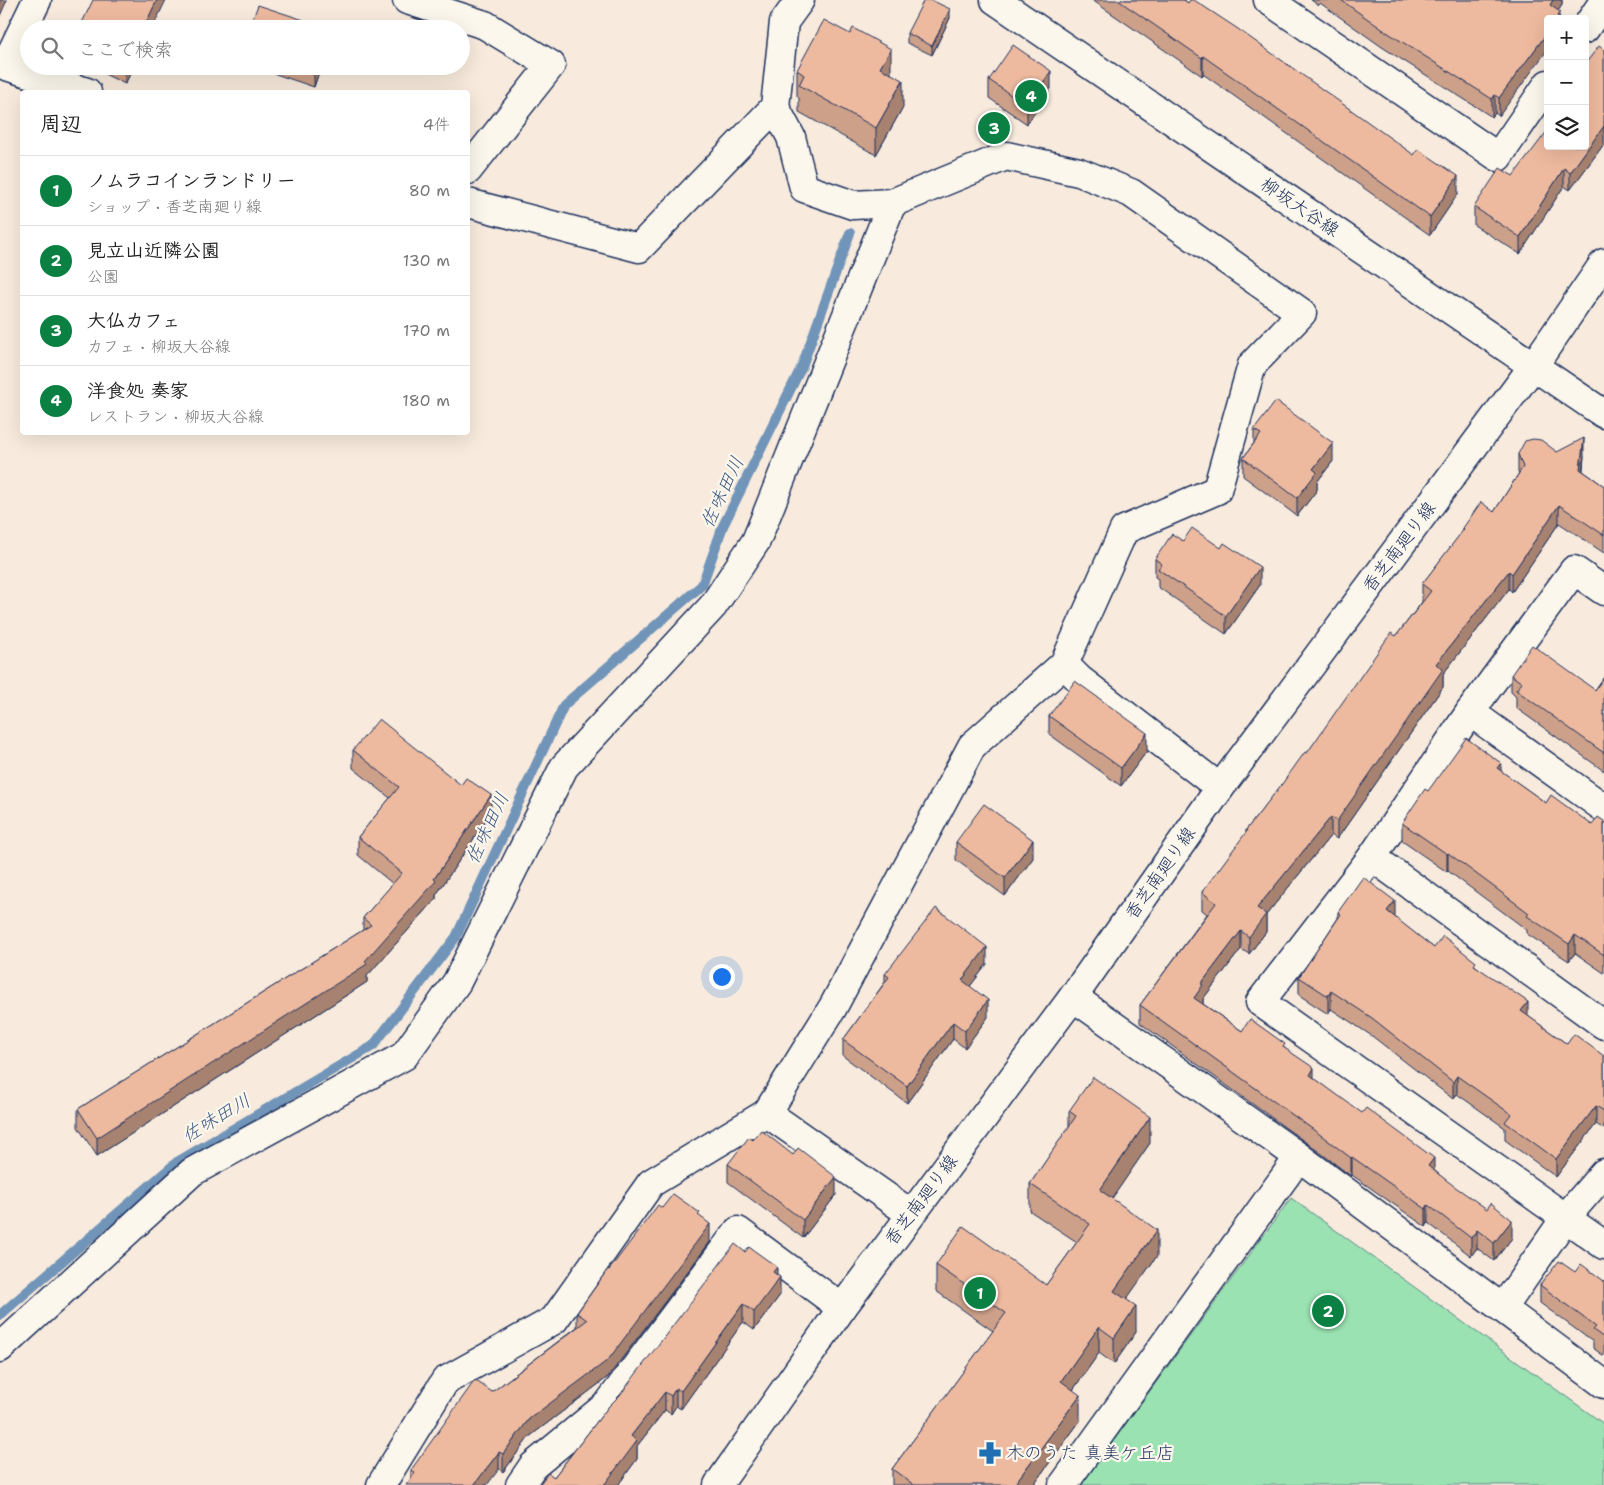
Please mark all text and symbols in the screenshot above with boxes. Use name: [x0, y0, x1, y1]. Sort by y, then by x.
map controls: [1544, 15, 1589, 150]
button: +: [1544, 15, 1589, 60]
search box: [20, 20, 470, 75]
icon: search: [38, 34, 66, 62]
text: ここで検索: [78, 37, 173, 62]
button: −: [1544, 60, 1589, 105]
pin: 4: [1015, 77, 1047, 115]
button: layers: [1544, 105, 1589, 150]
pin: 3: [978, 109, 1010, 147]
text: 周辺: [40, 110, 82, 138]
text: 4件: [423, 114, 450, 135]
text: ノムラコインランドリー: [87, 168, 296, 193]
street label: 柳坂大谷線: [1256, 172, 1344, 242]
text: 1: [52, 180, 60, 201]
text: 80 m: [409, 180, 450, 201]
text: ショップ · 香芝南廻り線: [87, 196, 262, 217]
text: 見立山近隣公園: [87, 238, 220, 263]
text: 2: [50, 250, 62, 271]
text: 130 m: [403, 250, 450, 271]
text: 公園: [87, 266, 119, 287]
text: 大仏カフェ: [87, 308, 180, 333]
text: 3: [50, 320, 62, 341]
text: 170 m: [403, 320, 450, 341]
text: カフェ · 柳坂大谷線: [87, 336, 230, 357]
text: 洋食処 奏家: [87, 378, 189, 403]
text: 4: [50, 390, 62, 411]
text: 180 m: [402, 390, 450, 411]
text: レストラン · 柳坂大谷線: [87, 406, 264, 427]
water label: 佐味田川: [695, 452, 749, 532]
street label: 香芝南廻り線: [1357, 497, 1441, 597]
water label: 佐味田川: [460, 788, 514, 868]
street label: 香芝南廻り線: [1119, 822, 1201, 924]
your location: [709, 964, 735, 990]
water label: 佐味田川: [177, 1088, 255, 1148]
street label: 香芝南廻り線: [879, 1150, 963, 1250]
pin: 1: [964, 1274, 996, 1312]
pin: 2: [1312, 1292, 1344, 1330]
pharmacy icon: 木のうた 真美ケ丘店: [977, 1440, 1003, 1466]
place label: 木のうた 真美ケ丘店: [1006, 1441, 1174, 1465]

